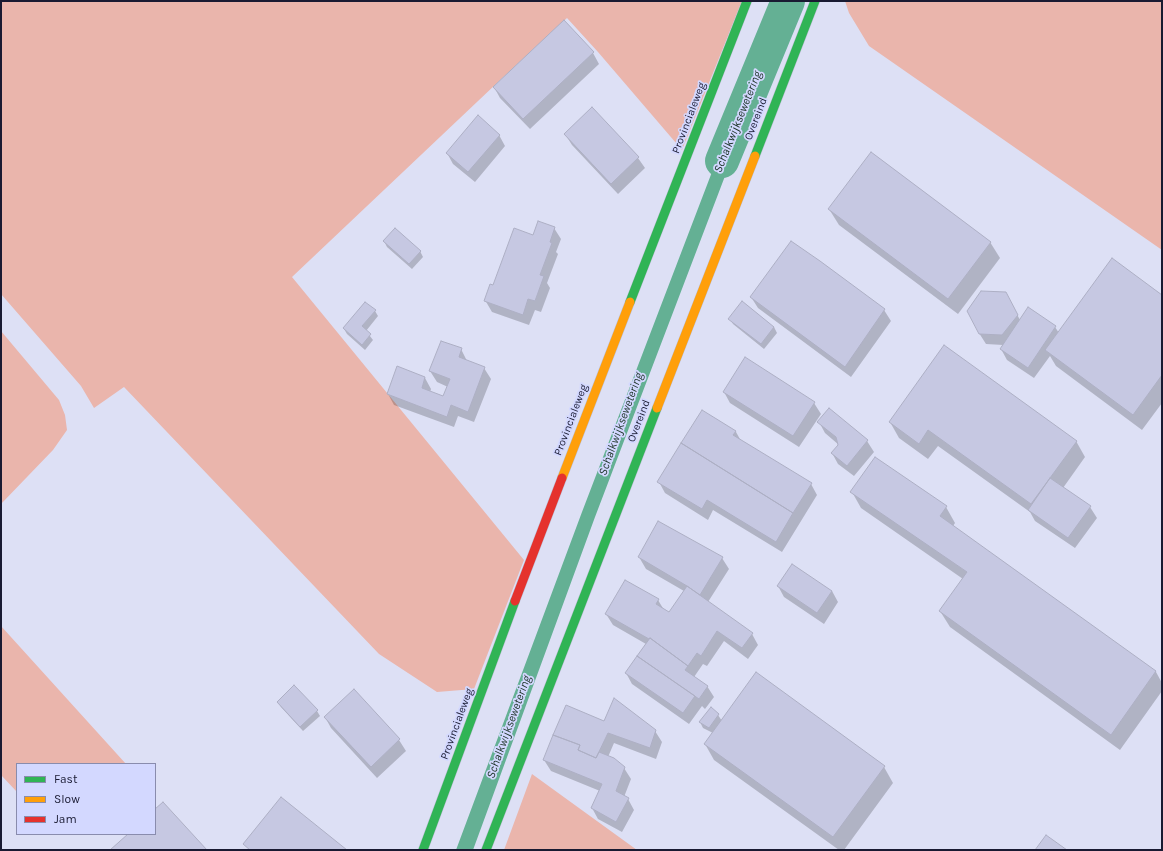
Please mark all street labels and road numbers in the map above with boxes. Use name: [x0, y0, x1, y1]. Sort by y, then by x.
street label: Provincialeweg: [669, 81, 709, 155]
street label: Overeind: [742, 96, 770, 142]
street label: Provincialeweg: [551, 383, 591, 457]
street label: Overeind: [625, 398, 653, 444]
street label: Provincialeweg: [438, 686, 476, 762]

